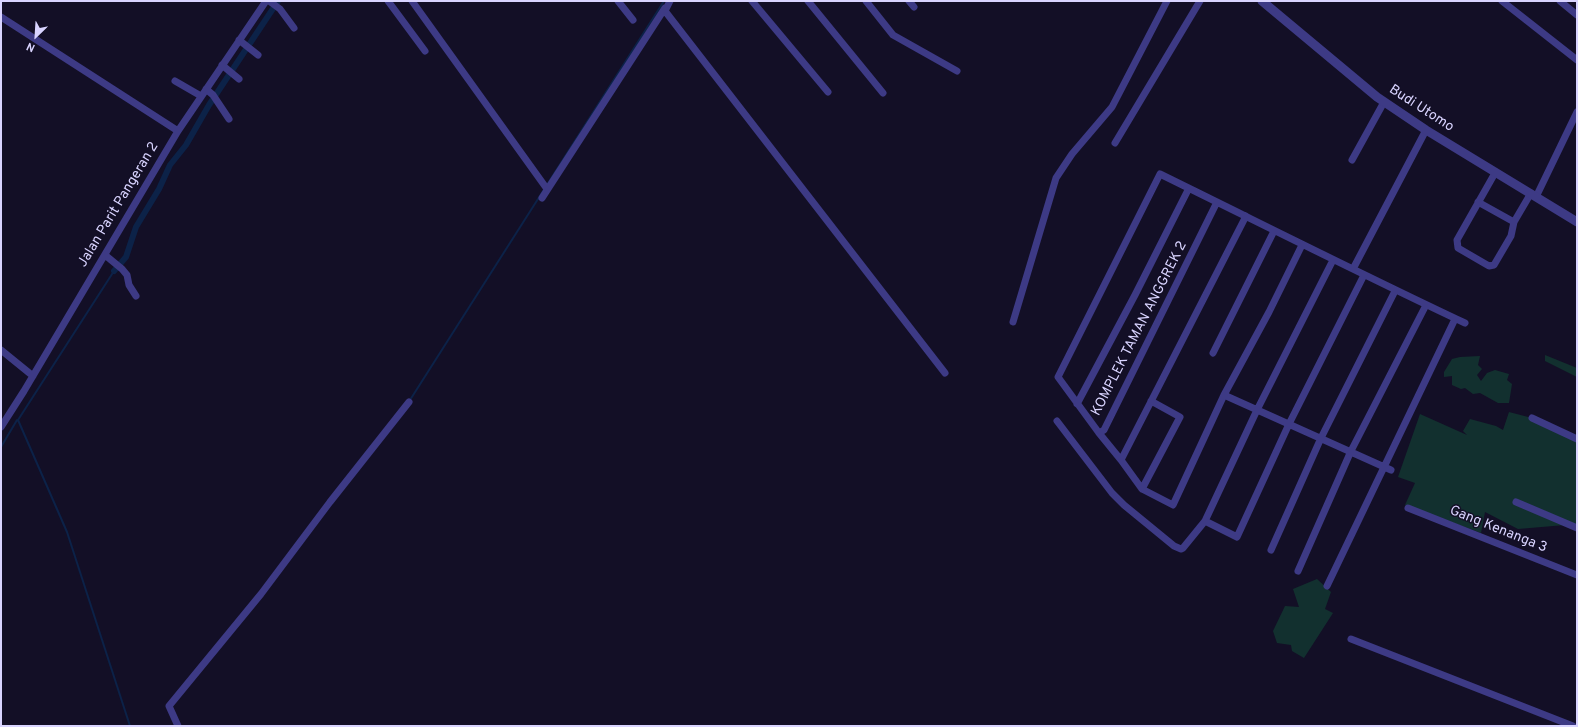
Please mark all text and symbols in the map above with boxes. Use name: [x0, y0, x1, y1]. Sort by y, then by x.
north arrow: [16, 16, 56, 56]
text: N: [24, 39, 37, 55]
street label: Budi Utomo: [1385, 82, 1457, 136]
street label: Jalan Parit Pangeran 2: [75, 139, 163, 271]
street label: KOMPLEK TAMAN ANGGREK 2: [1089, 239, 1191, 419]
street label: Gang Kenanga 3: [1447, 503, 1549, 557]

